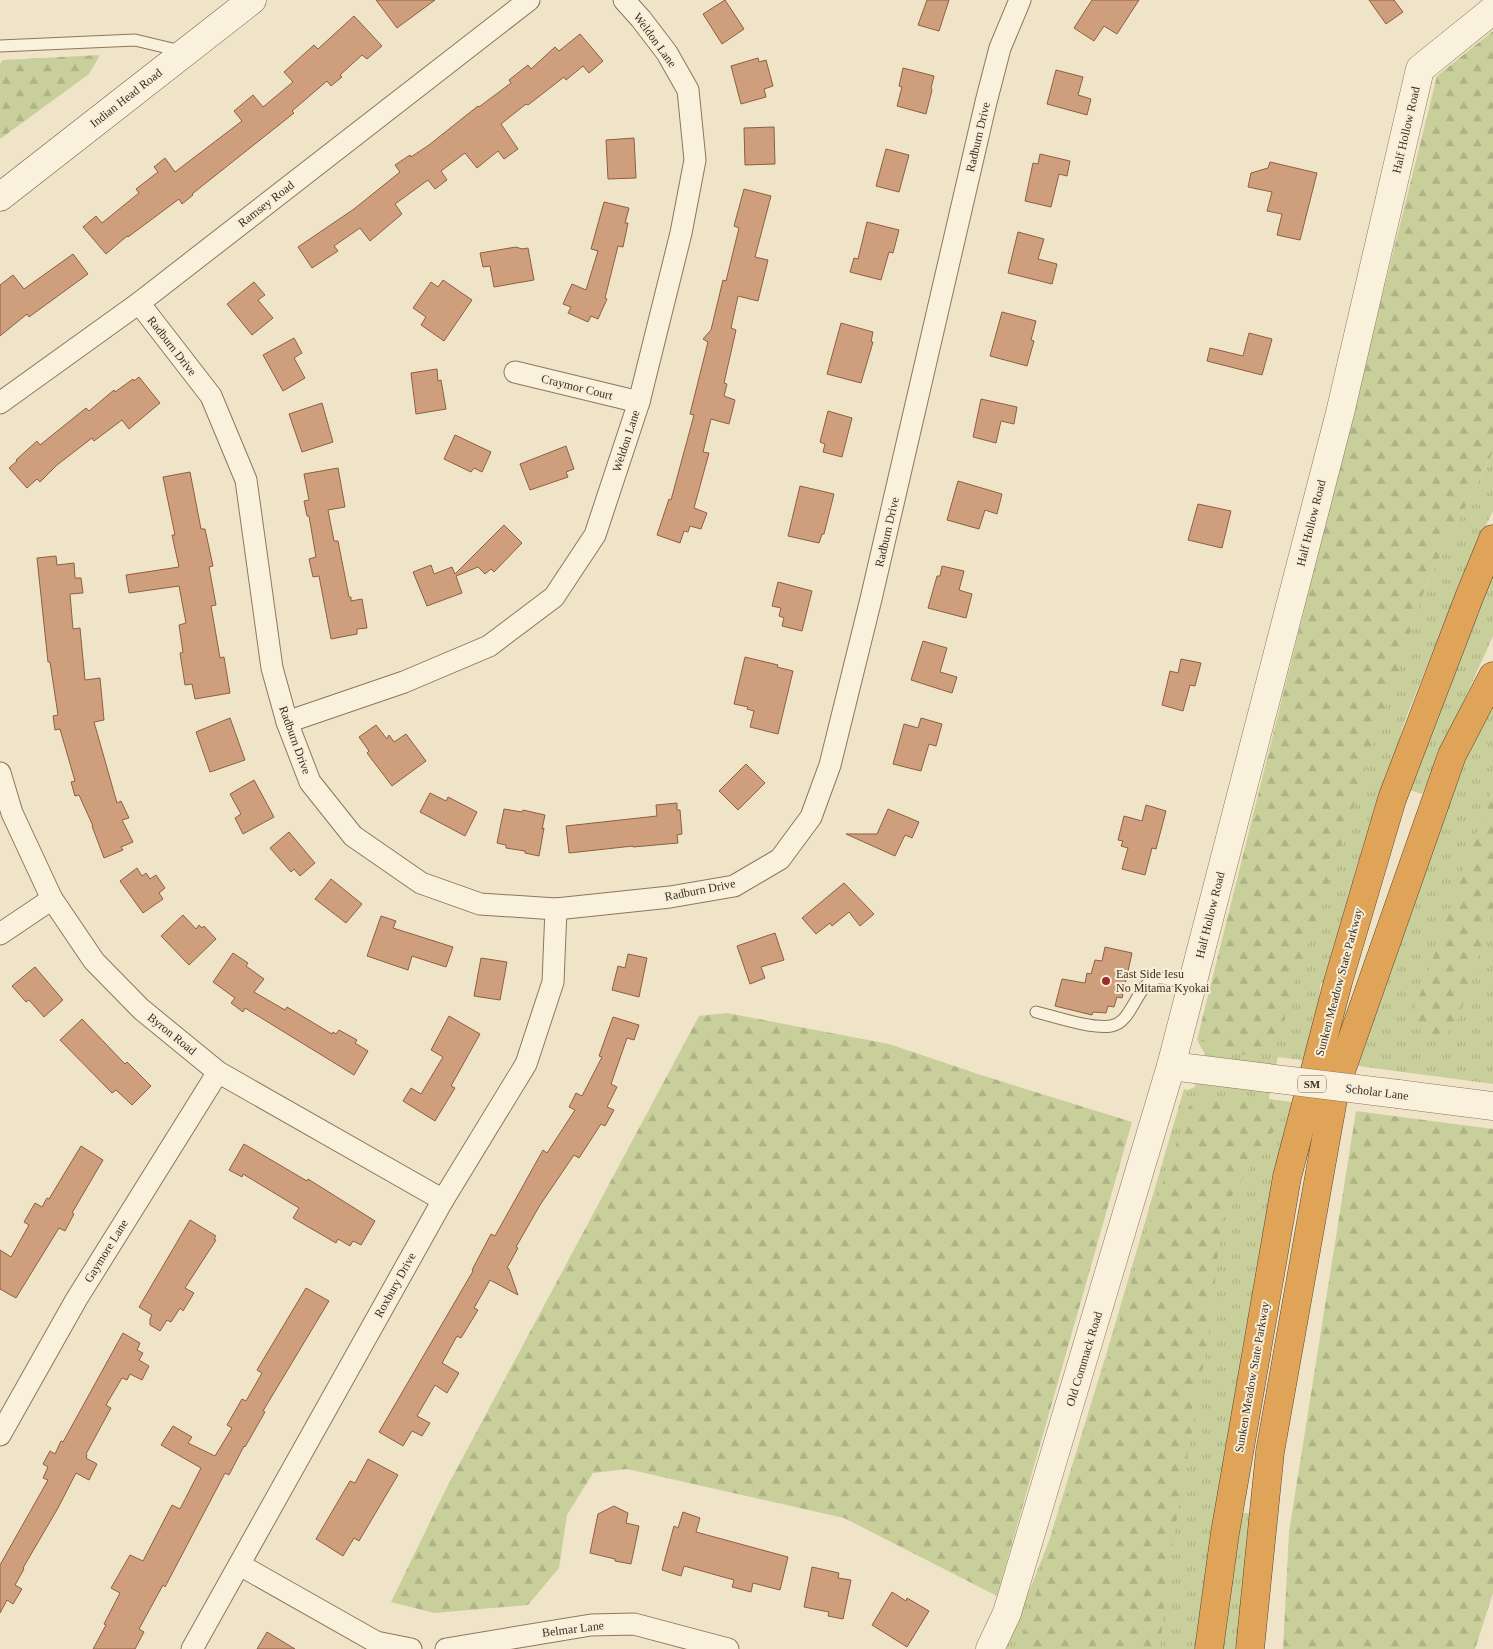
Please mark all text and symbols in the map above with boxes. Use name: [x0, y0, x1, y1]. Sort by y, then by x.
street label: Weldon Lane: [631, 10, 679, 70]
street label: Indian Head Road: [87, 66, 165, 130]
street label: Half Hollow Road: [1389, 85, 1423, 175]
street label: Radburn Drive: [963, 101, 993, 173]
street label: Ramsey Road: [235, 178, 297, 230]
street label: Radburn Drive: [144, 313, 200, 379]
street label: Craymor Court: [540, 371, 615, 403]
street label: Weldon Lane: [609, 408, 643, 474]
street label: Half Hollow Road: [1293, 478, 1329, 568]
street label: Radburn Drive: [872, 496, 902, 568]
street label: Radburn Drive: [276, 704, 314, 776]
street label: Half Hollow Road: [1192, 870, 1228, 960]
street label: Radburn Drive: [663, 876, 737, 904]
street label: Sunken Meadow State Parkway: [1312, 906, 1366, 1058]
place label: East Side Iesu No Mitama Kyokai: [1116, 967, 1210, 995]
marker: East Side Iesu No Mitama Kyokai: [1100, 975, 1112, 987]
street label: Byron Road: [145, 1010, 199, 1058]
road number: SM: [1298, 1076, 1326, 1092]
street label: Scholar Lane: [1345, 1081, 1409, 1103]
street label: Gaymore Lane: [81, 1217, 131, 1285]
street label: Roxbury Drive: [371, 1250, 419, 1320]
street label: Sunken Meadow State Parkway: [1232, 1300, 1272, 1454]
street label: Old Commack Road: [1063, 1310, 1105, 1408]
street label: Belmar Lane: [541, 1618, 605, 1640]

